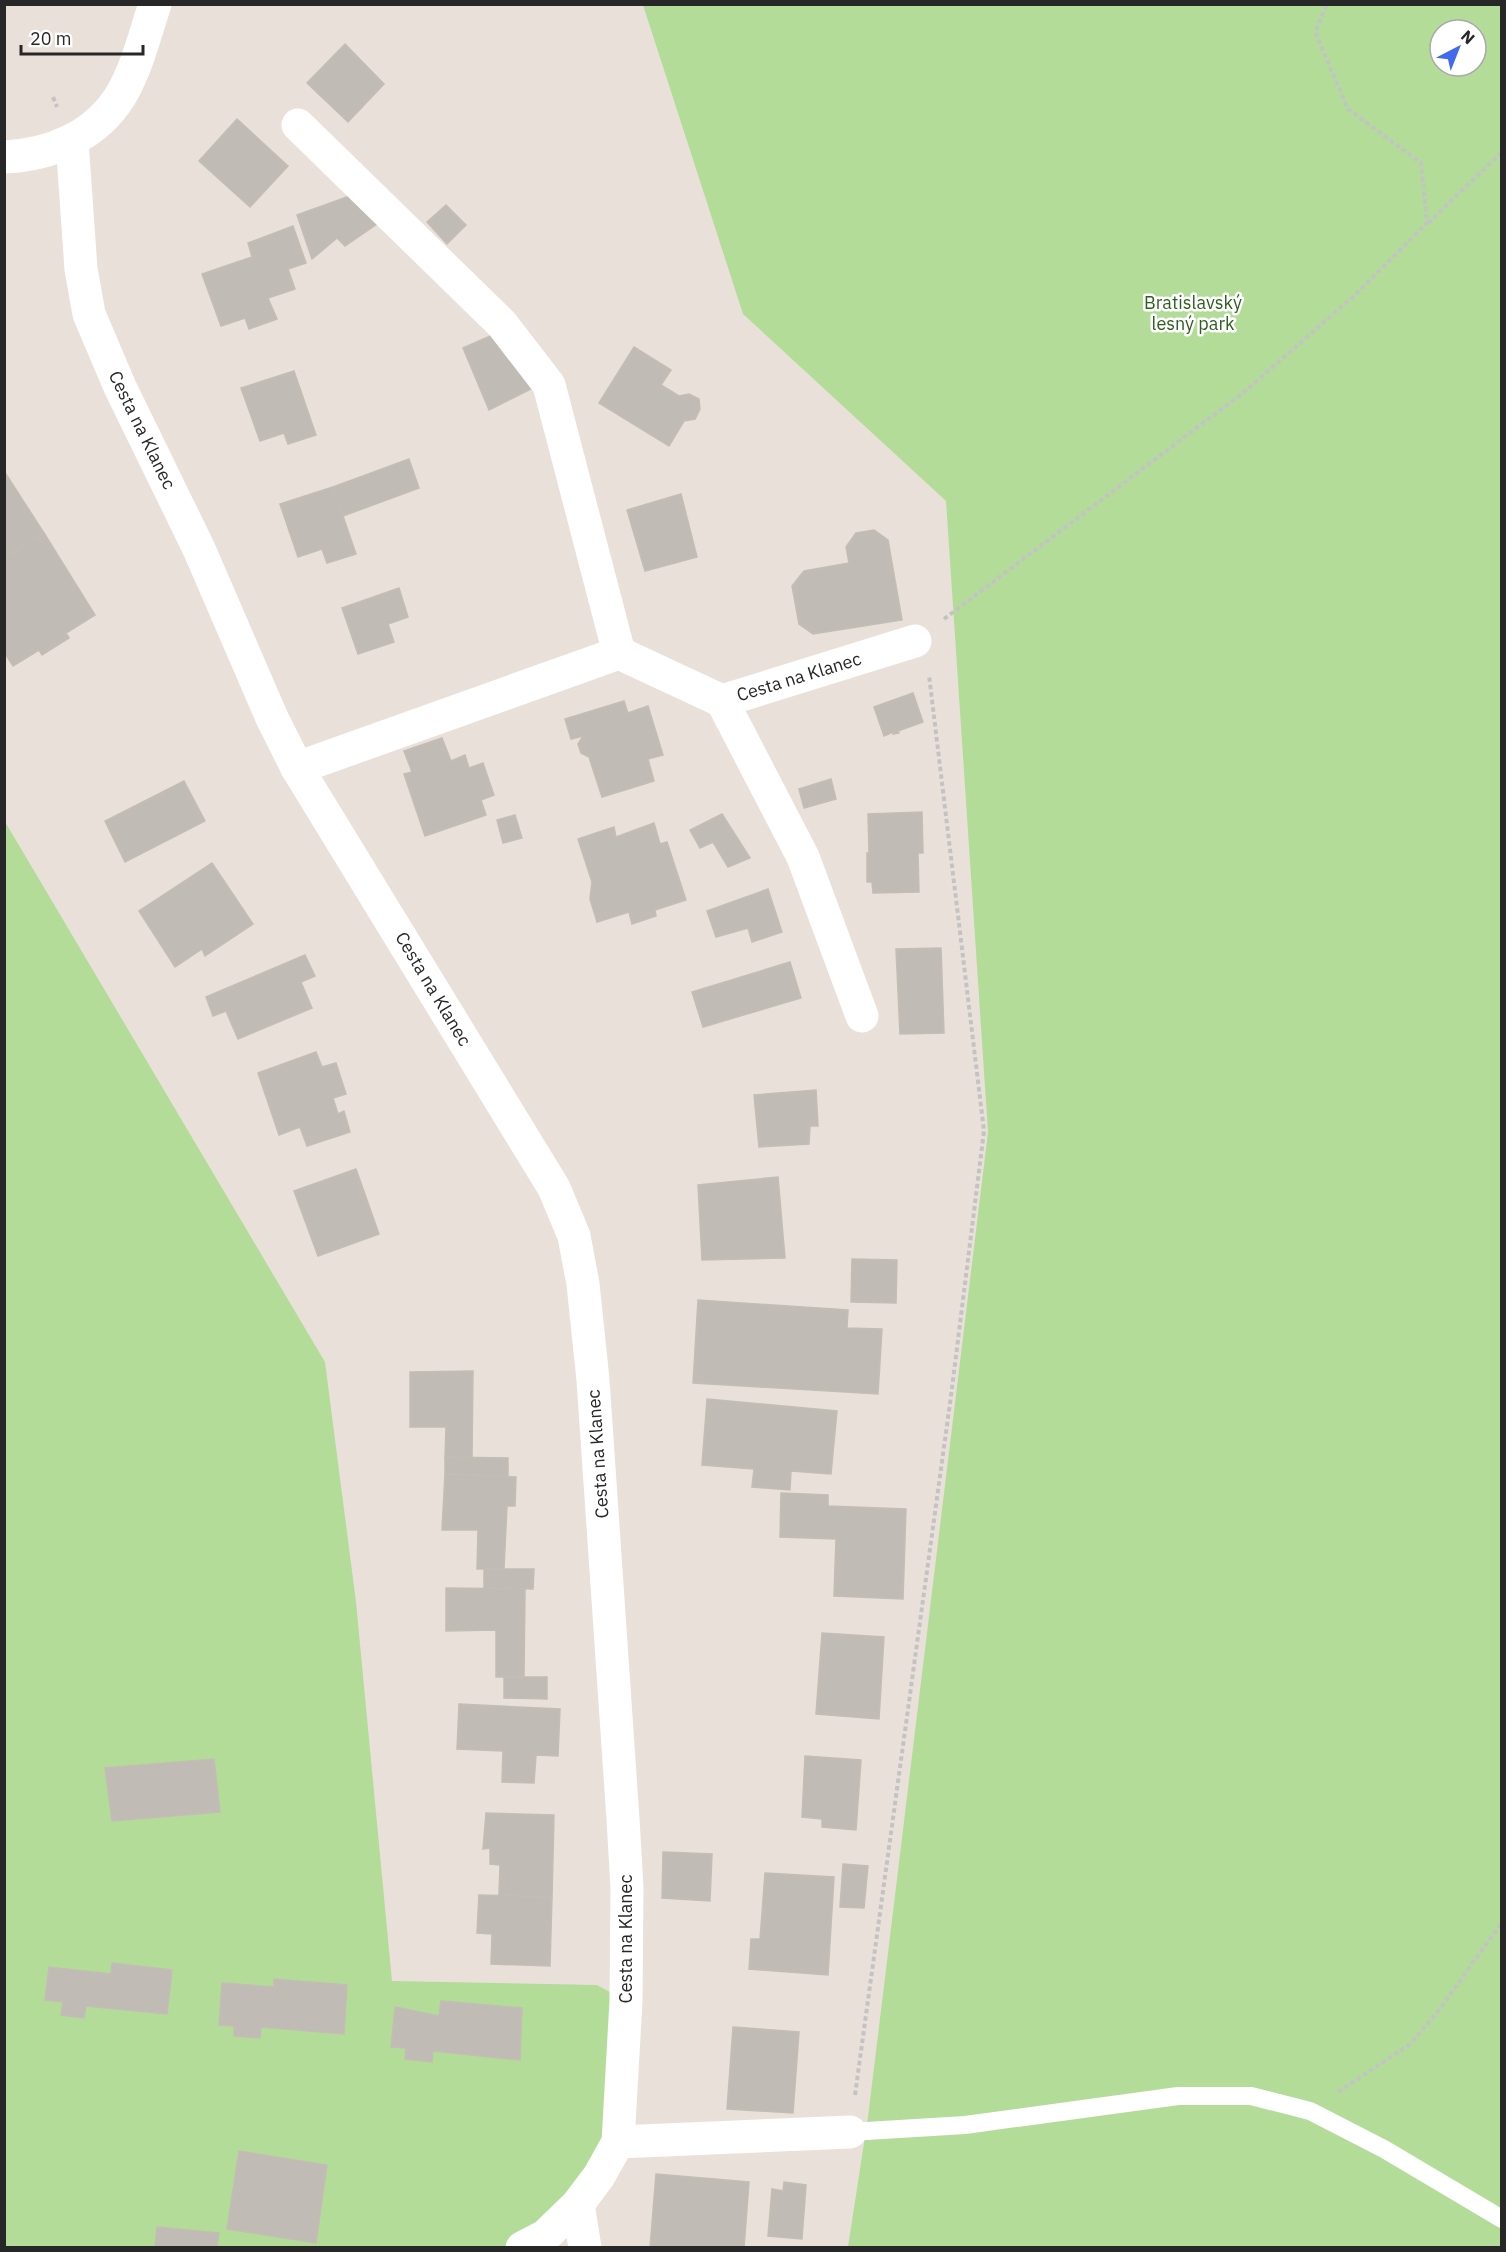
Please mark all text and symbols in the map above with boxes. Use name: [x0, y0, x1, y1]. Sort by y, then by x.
scale bar: [21, 18, 142, 56]
north arrow: [1428, 18, 1488, 78]
text: N: [1457, 26, 1479, 48]
text: 20 m: [30, 27, 72, 50]
park label: Bratislavský lesný park: [1144, 291, 1242, 335]
street label: Cesta na Klanec: [104, 367, 181, 493]
street label: Cesta na Klanec: [734, 647, 864, 706]
street label: Cesta na Klanec: [390, 928, 477, 1050]
street label: Cesta na Klanec: [582, 1389, 613, 1519]
street label: Cesta na Klanec: [614, 1874, 637, 2004]

